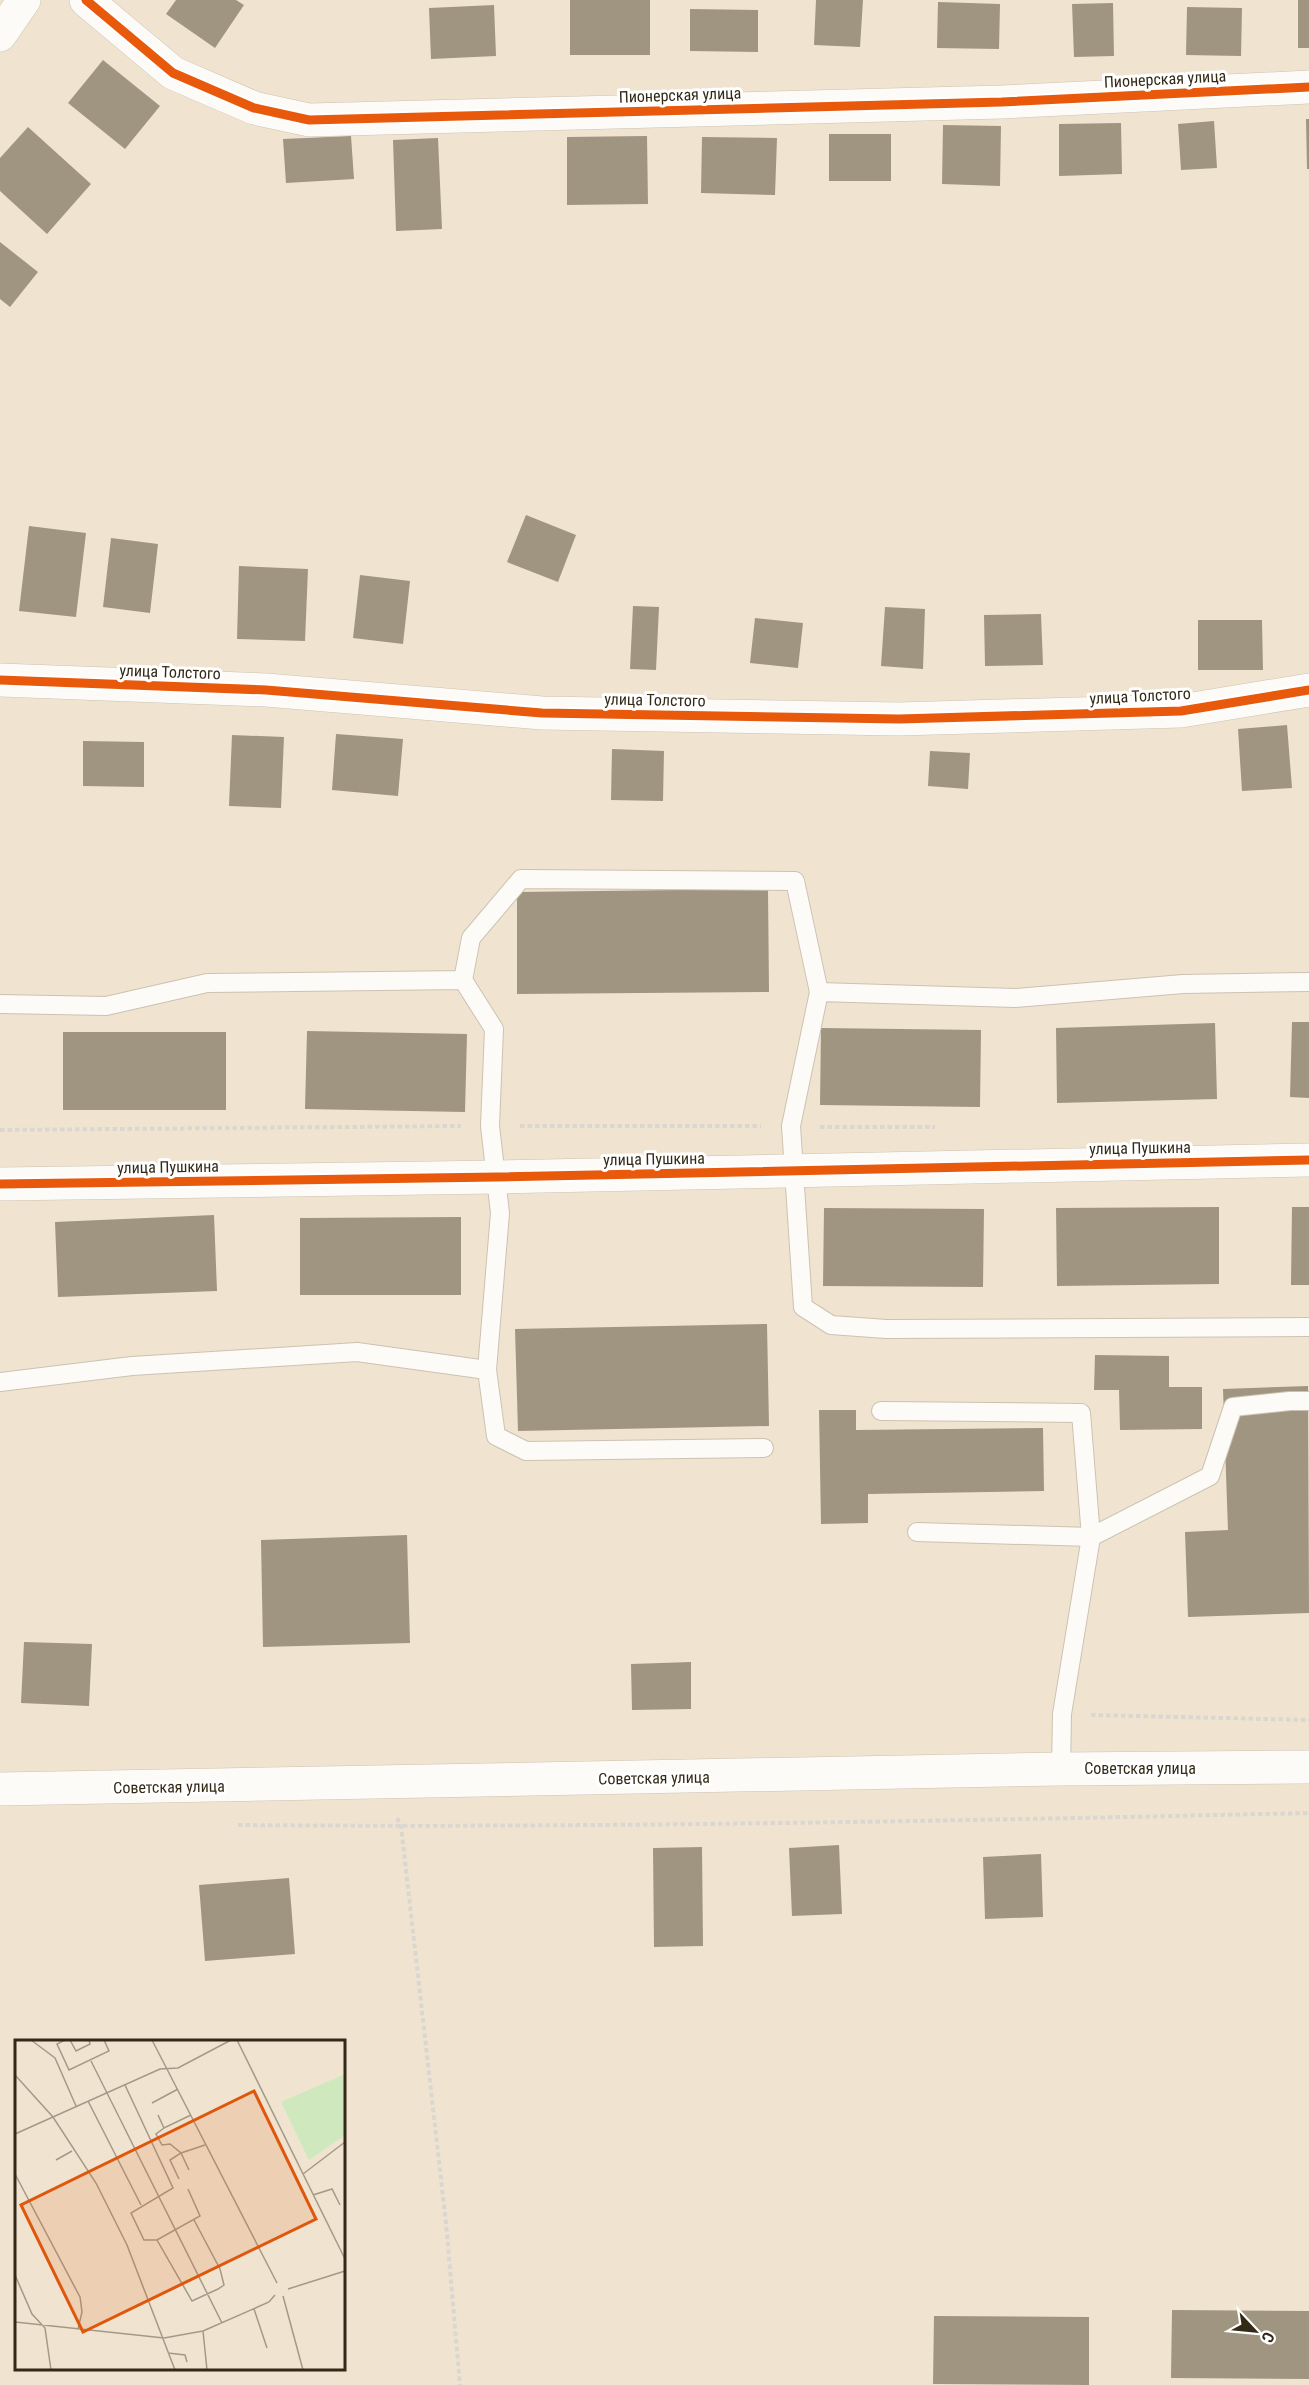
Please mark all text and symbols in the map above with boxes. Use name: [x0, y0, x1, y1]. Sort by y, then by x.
street label: Пионерская улица: [1103, 66, 1227, 92]
street label: Пионерская улица: [618, 83, 742, 107]
street label: улица Толстого: [119, 661, 221, 683]
street label: улица Толстого: [1089, 684, 1191, 708]
street label: улица Толстого: [604, 690, 706, 710]
street label: улица Пушкина: [1089, 1138, 1191, 1158]
street label: улица Пушкина: [603, 1149, 705, 1169]
street label: улица Пушкина: [117, 1157, 219, 1177]
street label: Советская улица: [1084, 1759, 1196, 1778]
street label: Советская улица: [598, 1768, 710, 1788]
street label: Советская улица: [113, 1777, 225, 1797]
inset map: [15, 2040, 345, 2370]
north arrow: [1225, 2301, 1285, 2361]
text: С: [1257, 2329, 1279, 2346]

